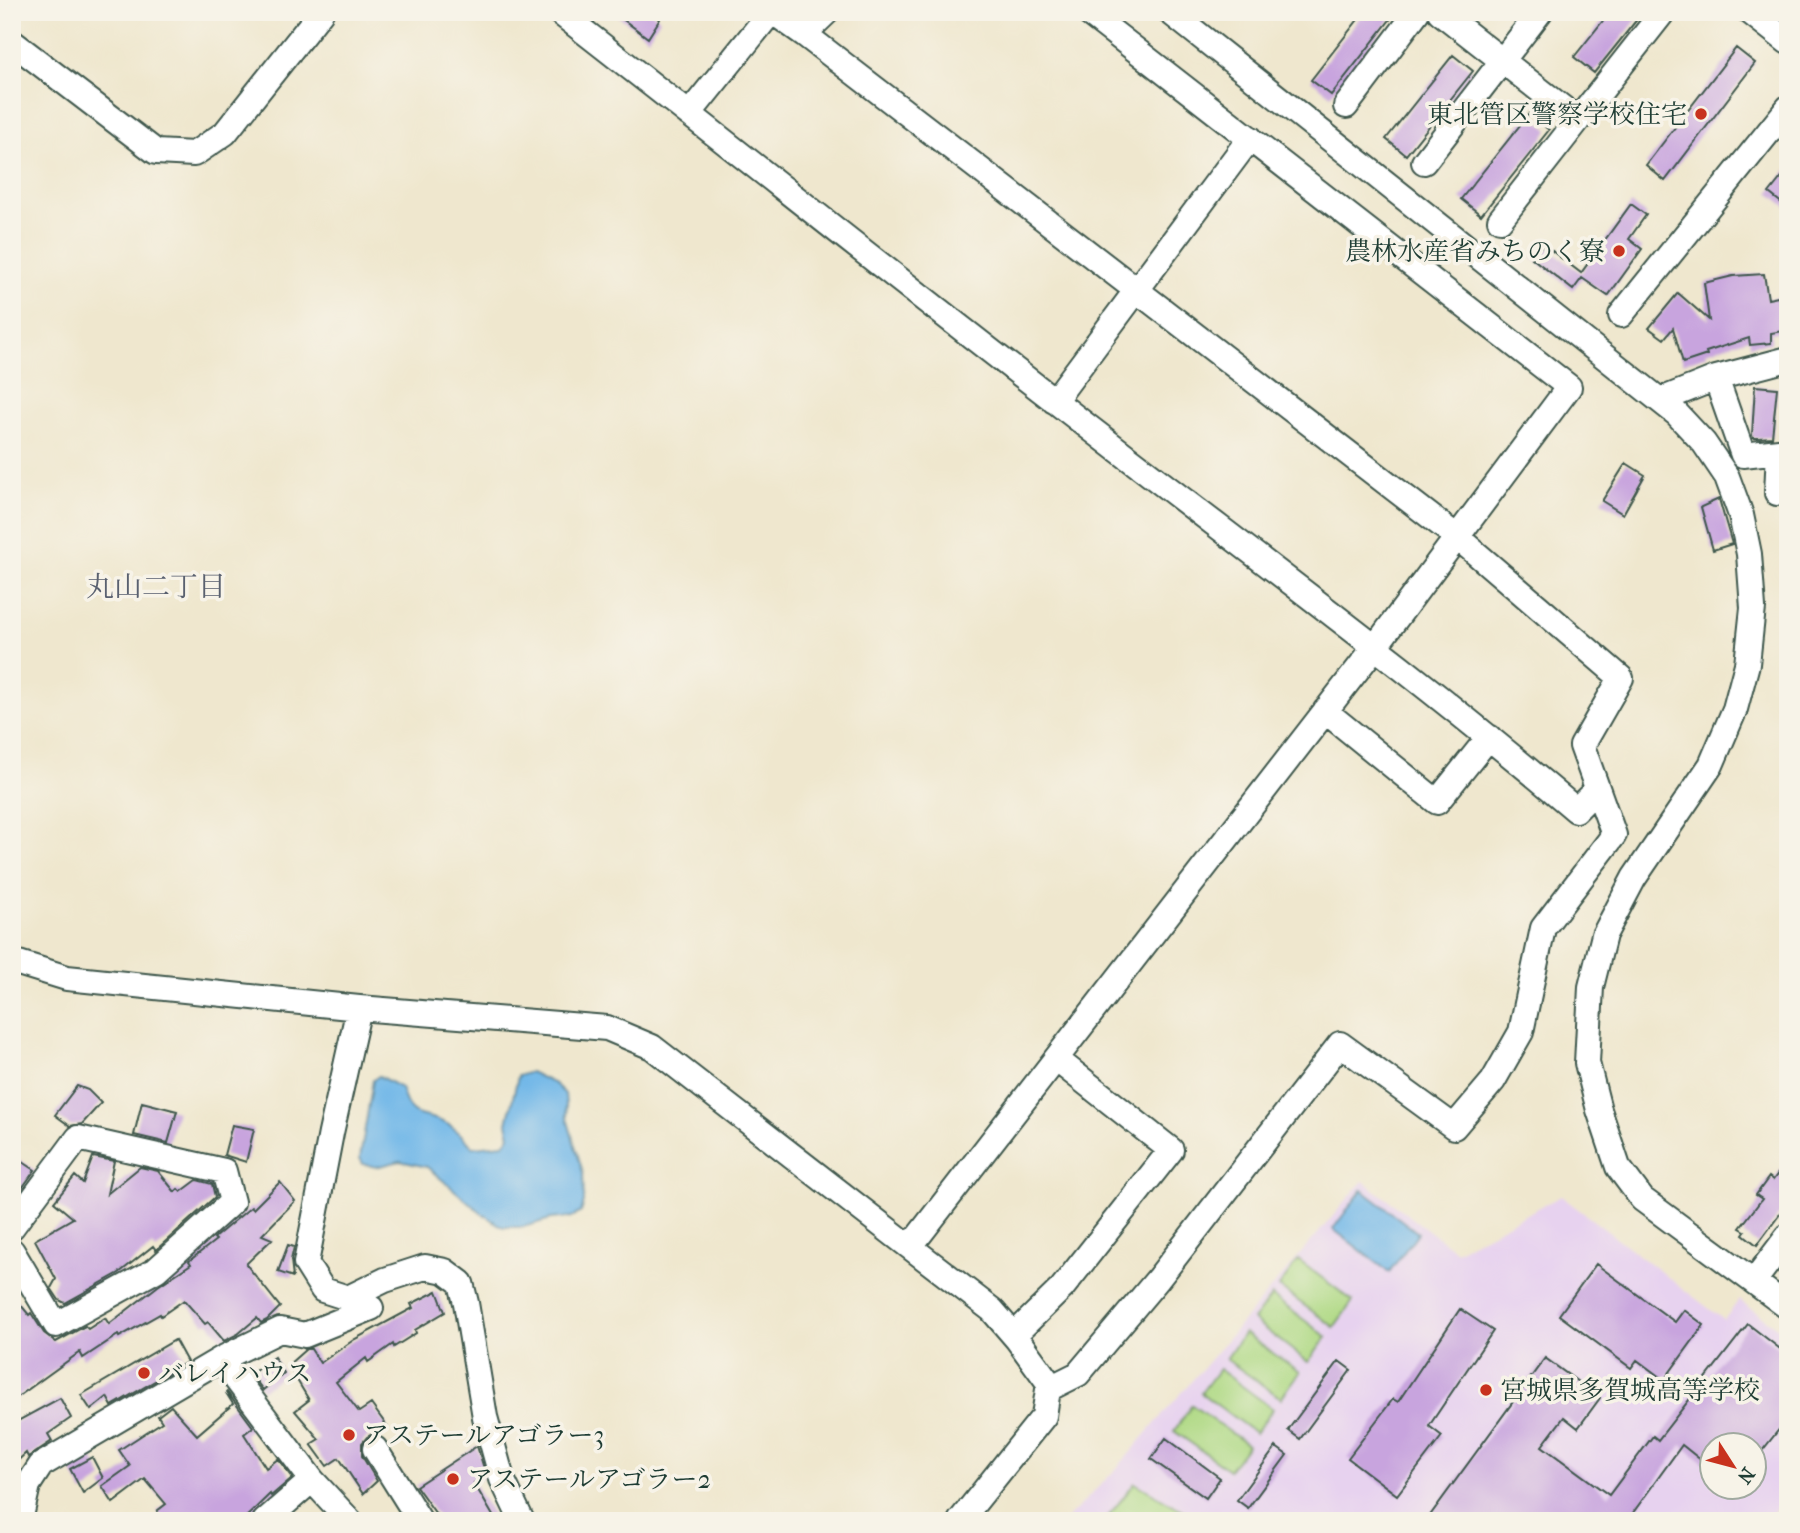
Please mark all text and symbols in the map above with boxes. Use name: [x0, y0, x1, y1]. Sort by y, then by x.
place label: 東北管区警察学校住宅: [1427, 99, 1687, 130]
marker: 東北管区警察学校住宅: [1693, 106, 1709, 122]
place label: 農林水産省みちのく寮: [1345, 236, 1605, 267]
marker: 農林水産省みちのく寮: [1611, 243, 1627, 259]
district label: 丸山二丁目: [86, 570, 226, 603]
place label: バレイハウス: [158, 1358, 311, 1389]
marker: バレイハウス: [136, 1365, 152, 1381]
place label: 宮城県多賀城高等学校: [1500, 1375, 1760, 1406]
marker: 宮城県多賀城高等学校: [1478, 1382, 1494, 1398]
place label: アステールアゴラー3: [363, 1420, 604, 1451]
marker: アステールアゴラー3: [341, 1427, 357, 1443]
north arrow: [1699, 1432, 1769, 1502]
text: N: [1732, 1463, 1759, 1488]
place label: アステールアゴラー2: [467, 1464, 711, 1495]
marker: アステールアゴラー2: [445, 1471, 461, 1487]

